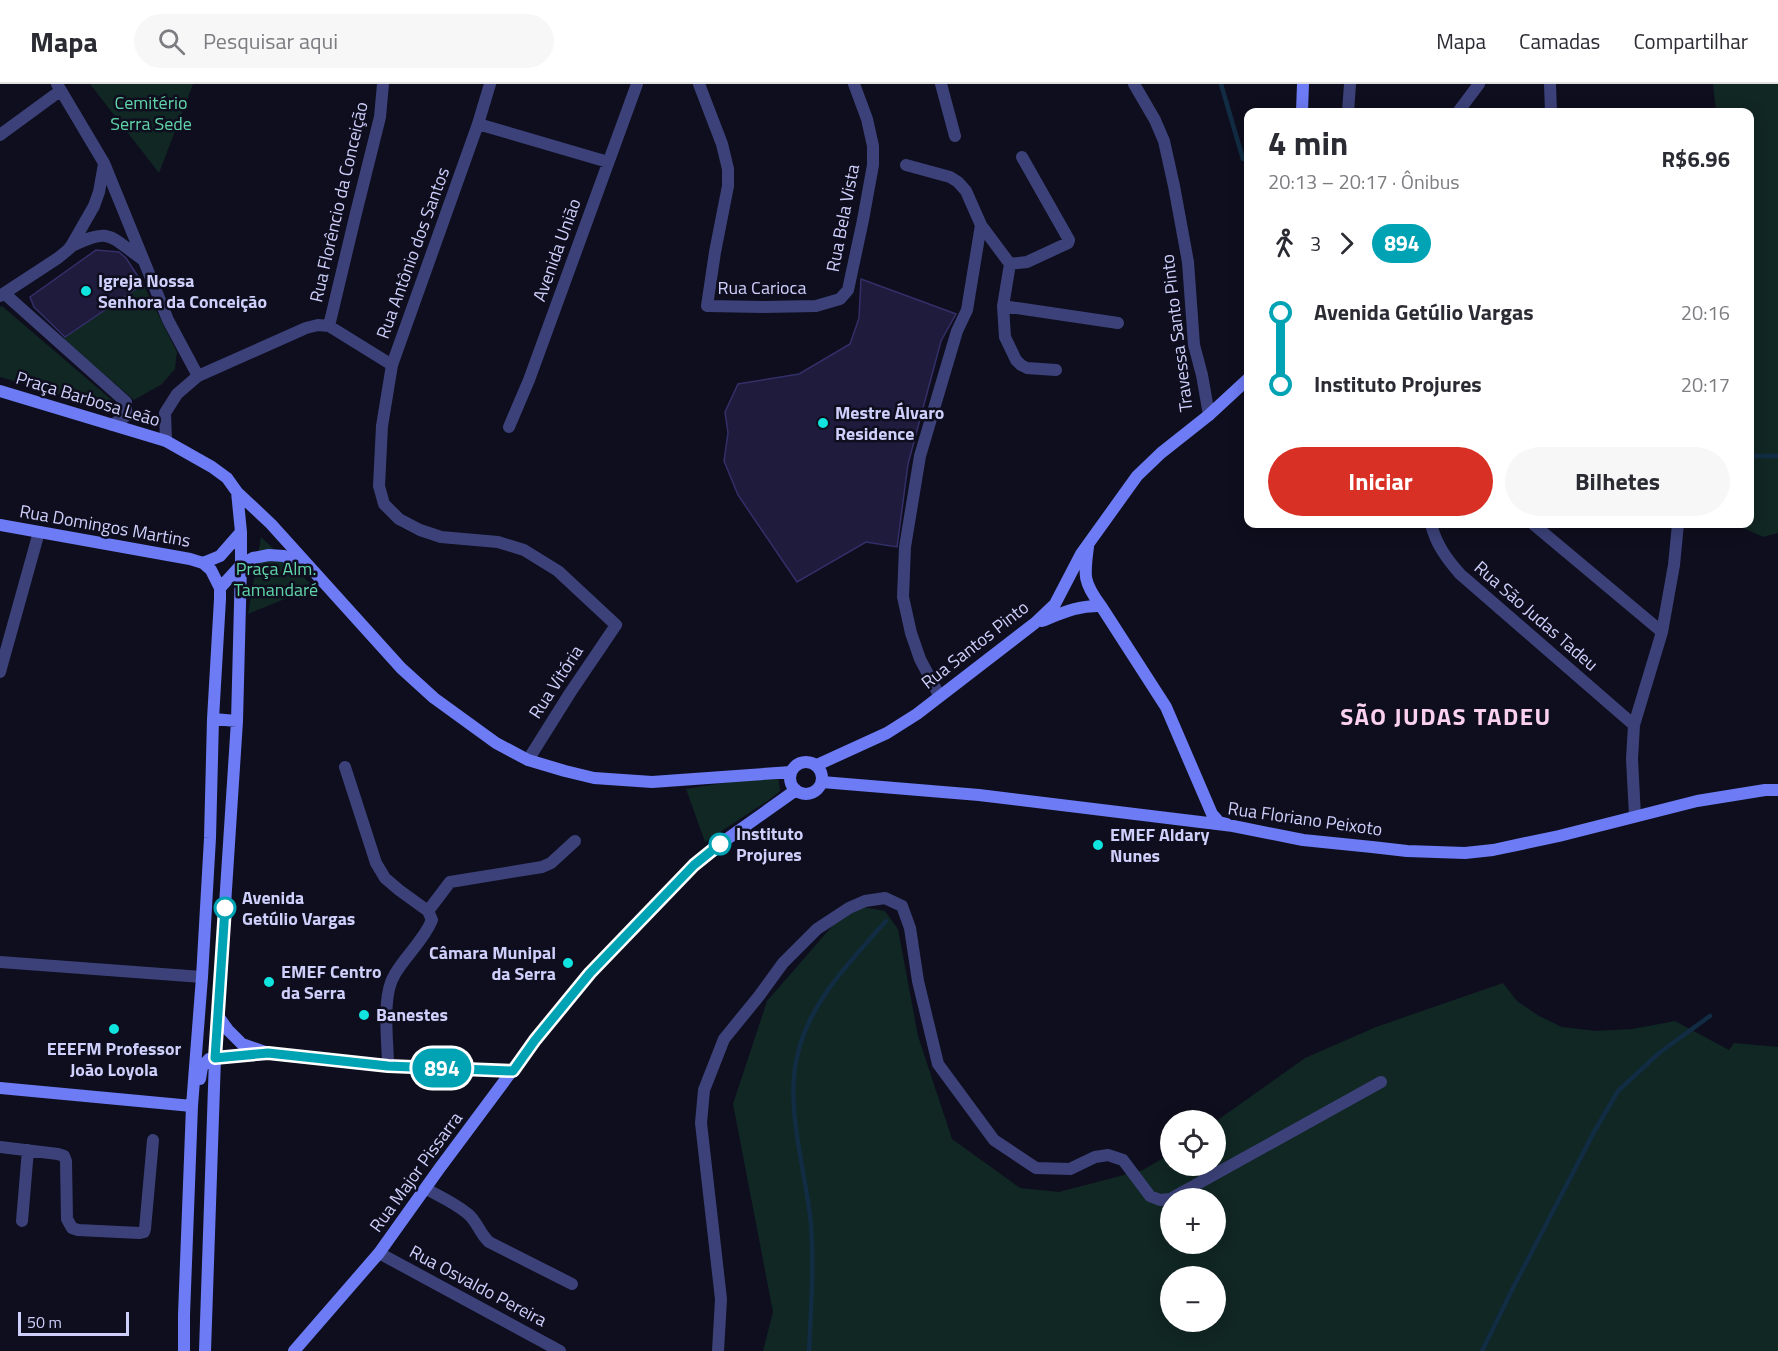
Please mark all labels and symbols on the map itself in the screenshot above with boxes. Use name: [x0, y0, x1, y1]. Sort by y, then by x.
park label: Cemitério Serra Sede: [110, 89, 192, 137]
street label: Rua Florêncio da Conceição: [302, 99, 375, 305]
street label: Rua Bela Vista: [819, 162, 866, 274]
street label: Rua Antônio dos Santos: [369, 163, 456, 342]
street label: Avenida União: [525, 195, 588, 305]
street label: Travessa Santo Pinto: [1153, 253, 1200, 413]
place label: Igreja Nossa Senhora da Conceição: [98, 267, 267, 315]
street label: Rua Carioca: [718, 274, 806, 301]
marker: Igreja Nossa Senhora da Conceição: [79, 284, 93, 298]
street label: Praça Barbosa Leão: [13, 364, 164, 433]
place label: Mestre Álvaro Residence: [835, 399, 944, 447]
marker: Mestre Álvaro Residence: [816, 416, 830, 430]
street label: Rua Domingos Martins: [18, 497, 193, 554]
street label: Rua São Judas Tadeu: [1468, 554, 1604, 677]
park label: Praça Alm. Tamandaré: [234, 555, 318, 603]
street label: Rua Santos Pinto: [915, 594, 1034, 695]
street label: Rua Vitória: [522, 640, 590, 724]
district label: SÃO JUDAS TADEU: [1340, 698, 1552, 734]
street label: Rua Floriano Peixoto: [1226, 794, 1384, 843]
place label: Instituto Projures: [736, 820, 803, 868]
place label: EMEF Aldary Nunes: [1110, 821, 1209, 869]
marker: Instituto Projures: [709, 833, 731, 855]
marker: EMEF Aldary Nunes: [1091, 838, 1105, 852]
place label: Avenida Getúlio Vargas: [242, 884, 355, 932]
marker: Avenida Getúlio Vargas: [214, 897, 236, 919]
place label: Câmara Munipal da Serra: [429, 939, 556, 987]
marker: Câmara Munipal da Serra: [561, 956, 575, 970]
place label: EMEF Centro da Serra: [281, 958, 382, 1006]
marker: EMEF Centro da Serra: [262, 975, 276, 989]
place label: Banestes: [376, 1001, 448, 1028]
marker: Banestes: [357, 1008, 371, 1022]
marker: EEEFM Professor João Loyola: [107, 1022, 121, 1036]
place label: EEEFM Professor João Loyola: [47, 1035, 182, 1083]
line badge: 894: [408, 1048, 476, 1088]
street label: Rua Major Pissarra: [363, 1106, 469, 1238]
street label: Rua Osvaldo Pereira: [405, 1238, 552, 1333]
scale bar: [18, 1309, 129, 1336]

